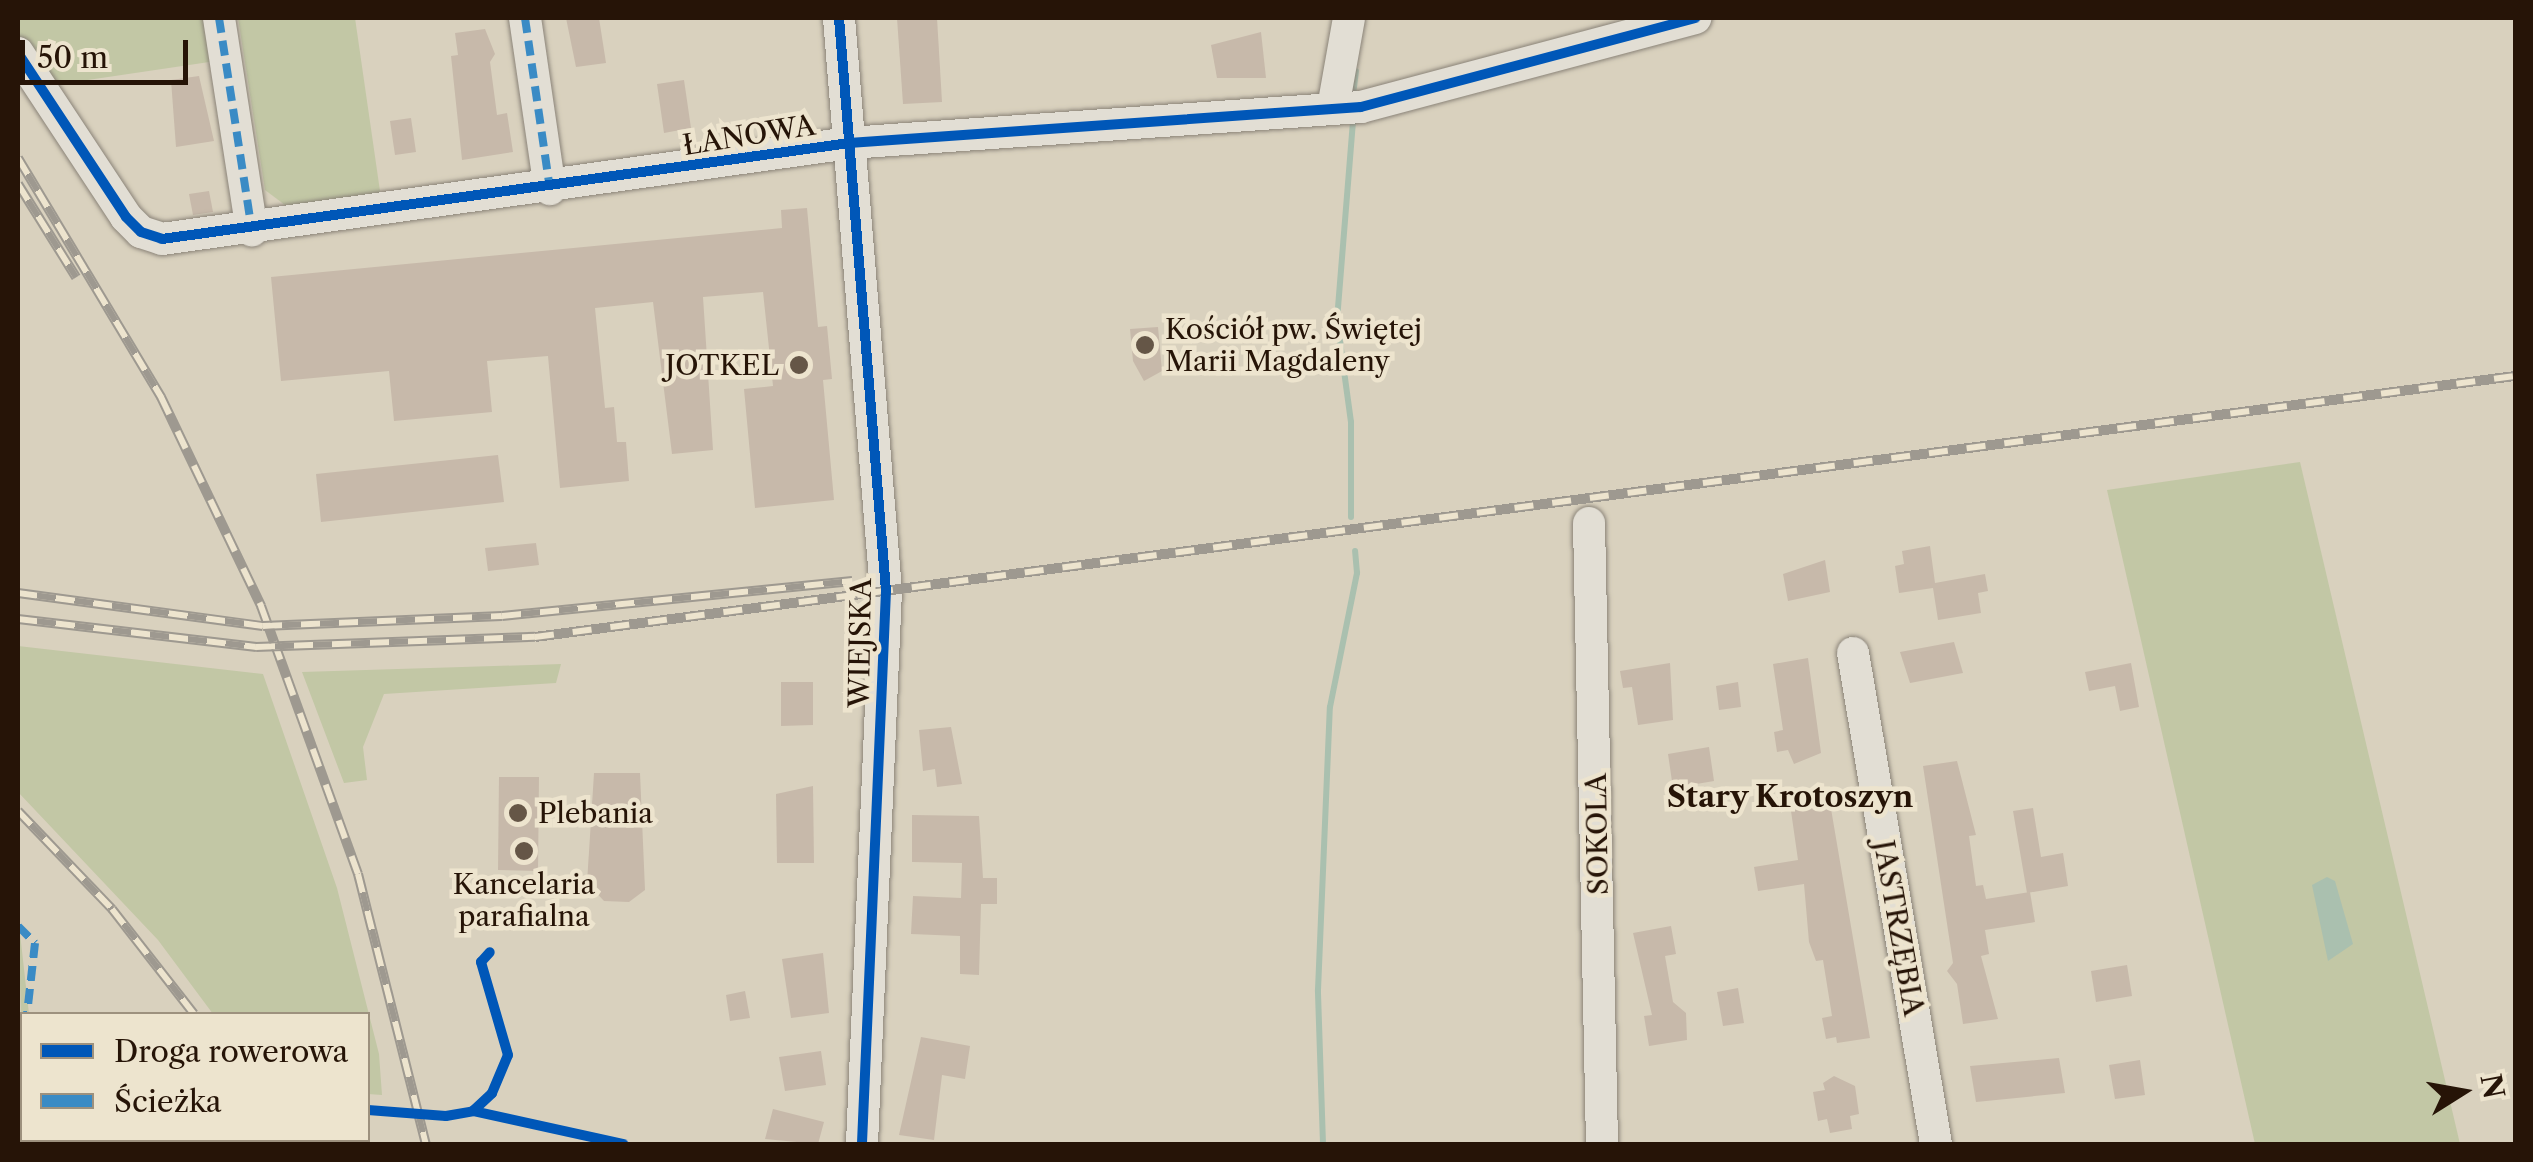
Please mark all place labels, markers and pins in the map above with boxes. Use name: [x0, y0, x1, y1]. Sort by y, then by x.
place label: Kościół pw. Świętej Marii Magdaleny: [1165, 312, 1422, 378]
marker: Kościół pw. Świętej Marii Magdaleny: [1134, 334, 1156, 356]
place label: JOTKEL: [665, 348, 779, 382]
marker: JOTKEL: [788, 354, 810, 376]
place label: Plebania: [538, 796, 653, 830]
marker: Plebania: [507, 802, 529, 824]
marker: Kancelaria parafialna: [513, 840, 535, 862]
place label: Kancelaria parafialna: [453, 867, 595, 933]

